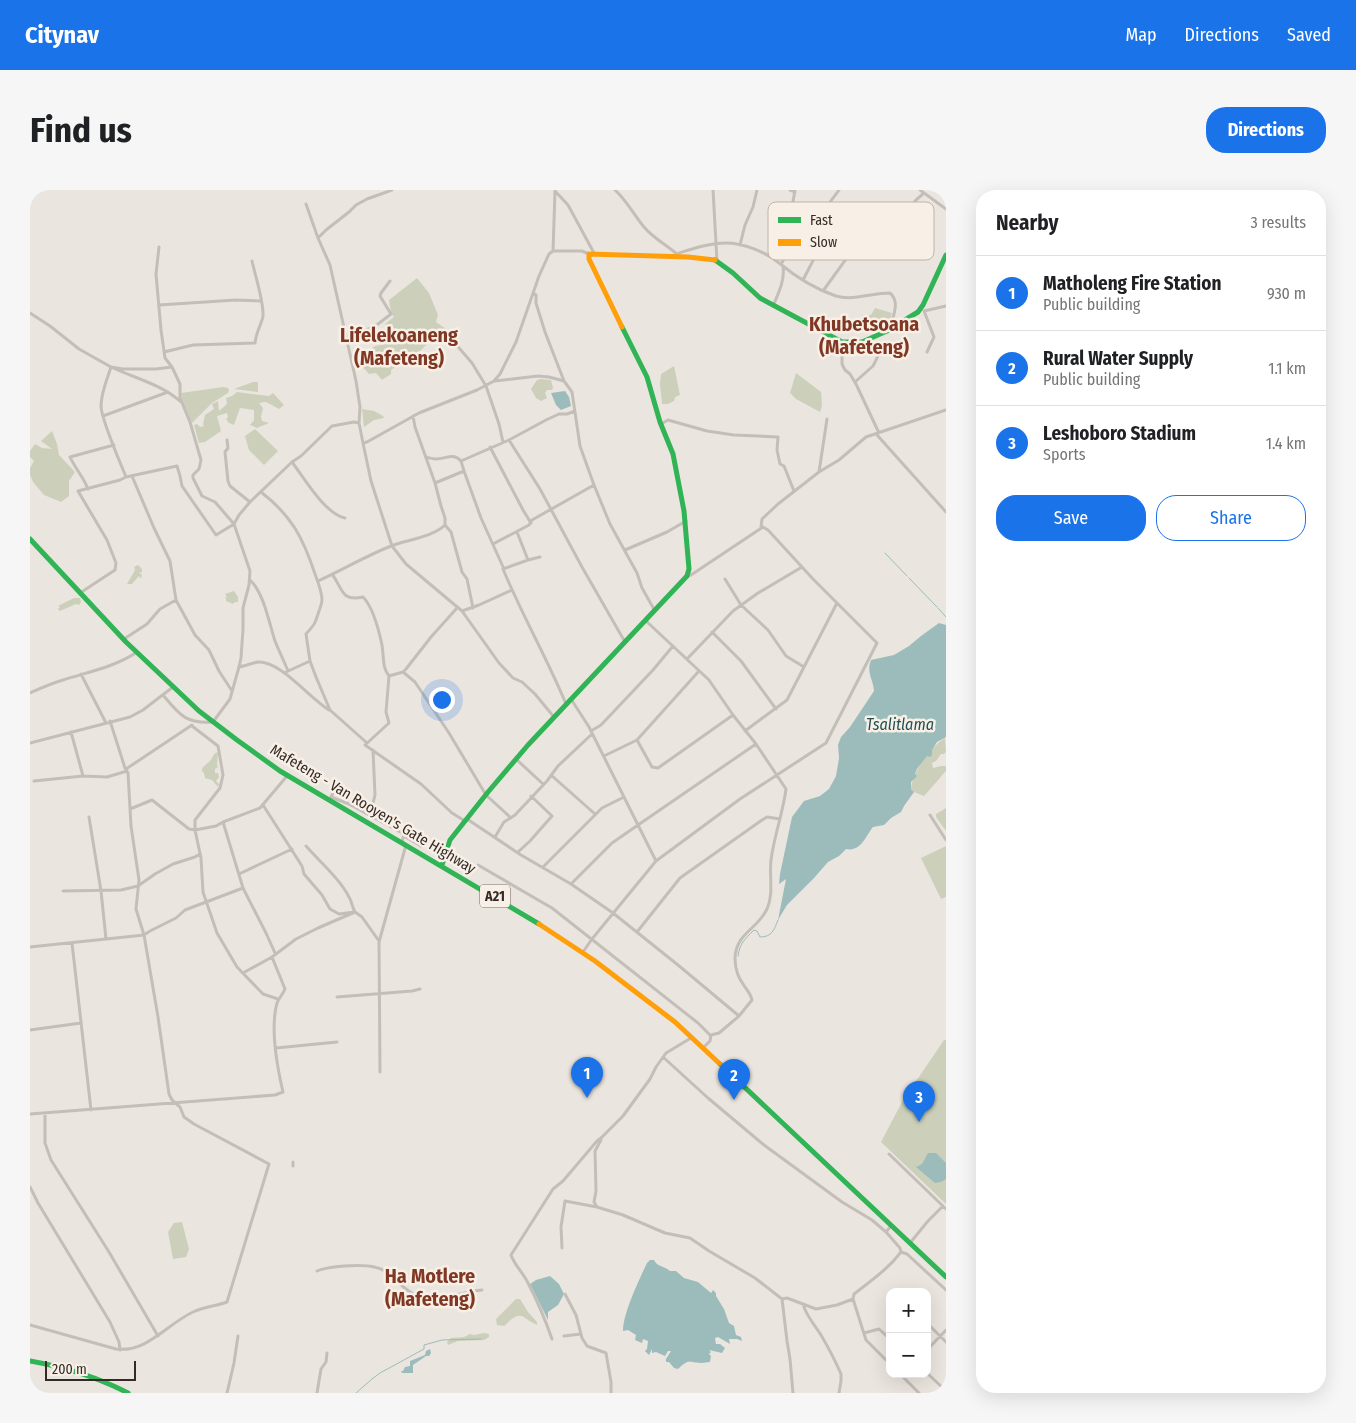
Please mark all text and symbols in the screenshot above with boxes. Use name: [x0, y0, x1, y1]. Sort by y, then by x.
text: Citynav: [25, 21, 99, 49]
text: Map: [1125, 24, 1157, 46]
text: Directions: [1185, 24, 1259, 46]
text: Saved: [1287, 24, 1331, 46]
button: Directions: [1206, 107, 1326, 153]
text: Find us: [30, 109, 132, 151]
legend: [768, 202, 934, 260]
text: Nearby: [996, 210, 1058, 236]
text: Fast: [810, 212, 833, 229]
text: 3 results: [1250, 213, 1306, 232]
text: Slow: [810, 234, 837, 251]
text: Matholeng Fire Station: [1043, 272, 1221, 295]
text: 1: [1009, 284, 1015, 303]
text: 930 m: [1267, 284, 1306, 303]
text: Public building: [1043, 295, 1140, 314]
district label: Khubetsoana (Mafeteng): [809, 312, 919, 359]
district label: Lifelekoaneng (Mafeteng): [340, 323, 458, 370]
text: Rural Water Supply: [1043, 347, 1193, 370]
text: 2: [1008, 359, 1016, 378]
text: 1.1 km: [1268, 359, 1306, 378]
text: Public building: [1043, 370, 1140, 389]
text: Leshoboro Stadium: [1043, 422, 1196, 445]
text: 3: [1008, 434, 1016, 453]
text: 1.4 km: [1266, 434, 1306, 453]
text: Sports: [1043, 445, 1086, 464]
button: Save: [996, 495, 1146, 541]
button: Share: [1156, 495, 1306, 541]
your location: [429, 687, 455, 713]
water label: Tsalitlama: [866, 715, 934, 734]
street label: Mafeteng - Van Rooyen's Gate Highway: [267, 740, 479, 878]
road number: A21: [480, 884, 510, 908]
pin: 1: [571, 1057, 603, 1098]
pin: 2: [718, 1059, 750, 1100]
pin: 3: [903, 1081, 935, 1122]
district label: Ha Motlere (Mafeteng): [385, 1264, 475, 1311]
map controls: [886, 1288, 931, 1378]
button: +: [886, 1288, 931, 1333]
button: −: [886, 1333, 931, 1378]
scale bar: [45, 1358, 136, 1381]
text: 200 m: [52, 1361, 87, 1378]

